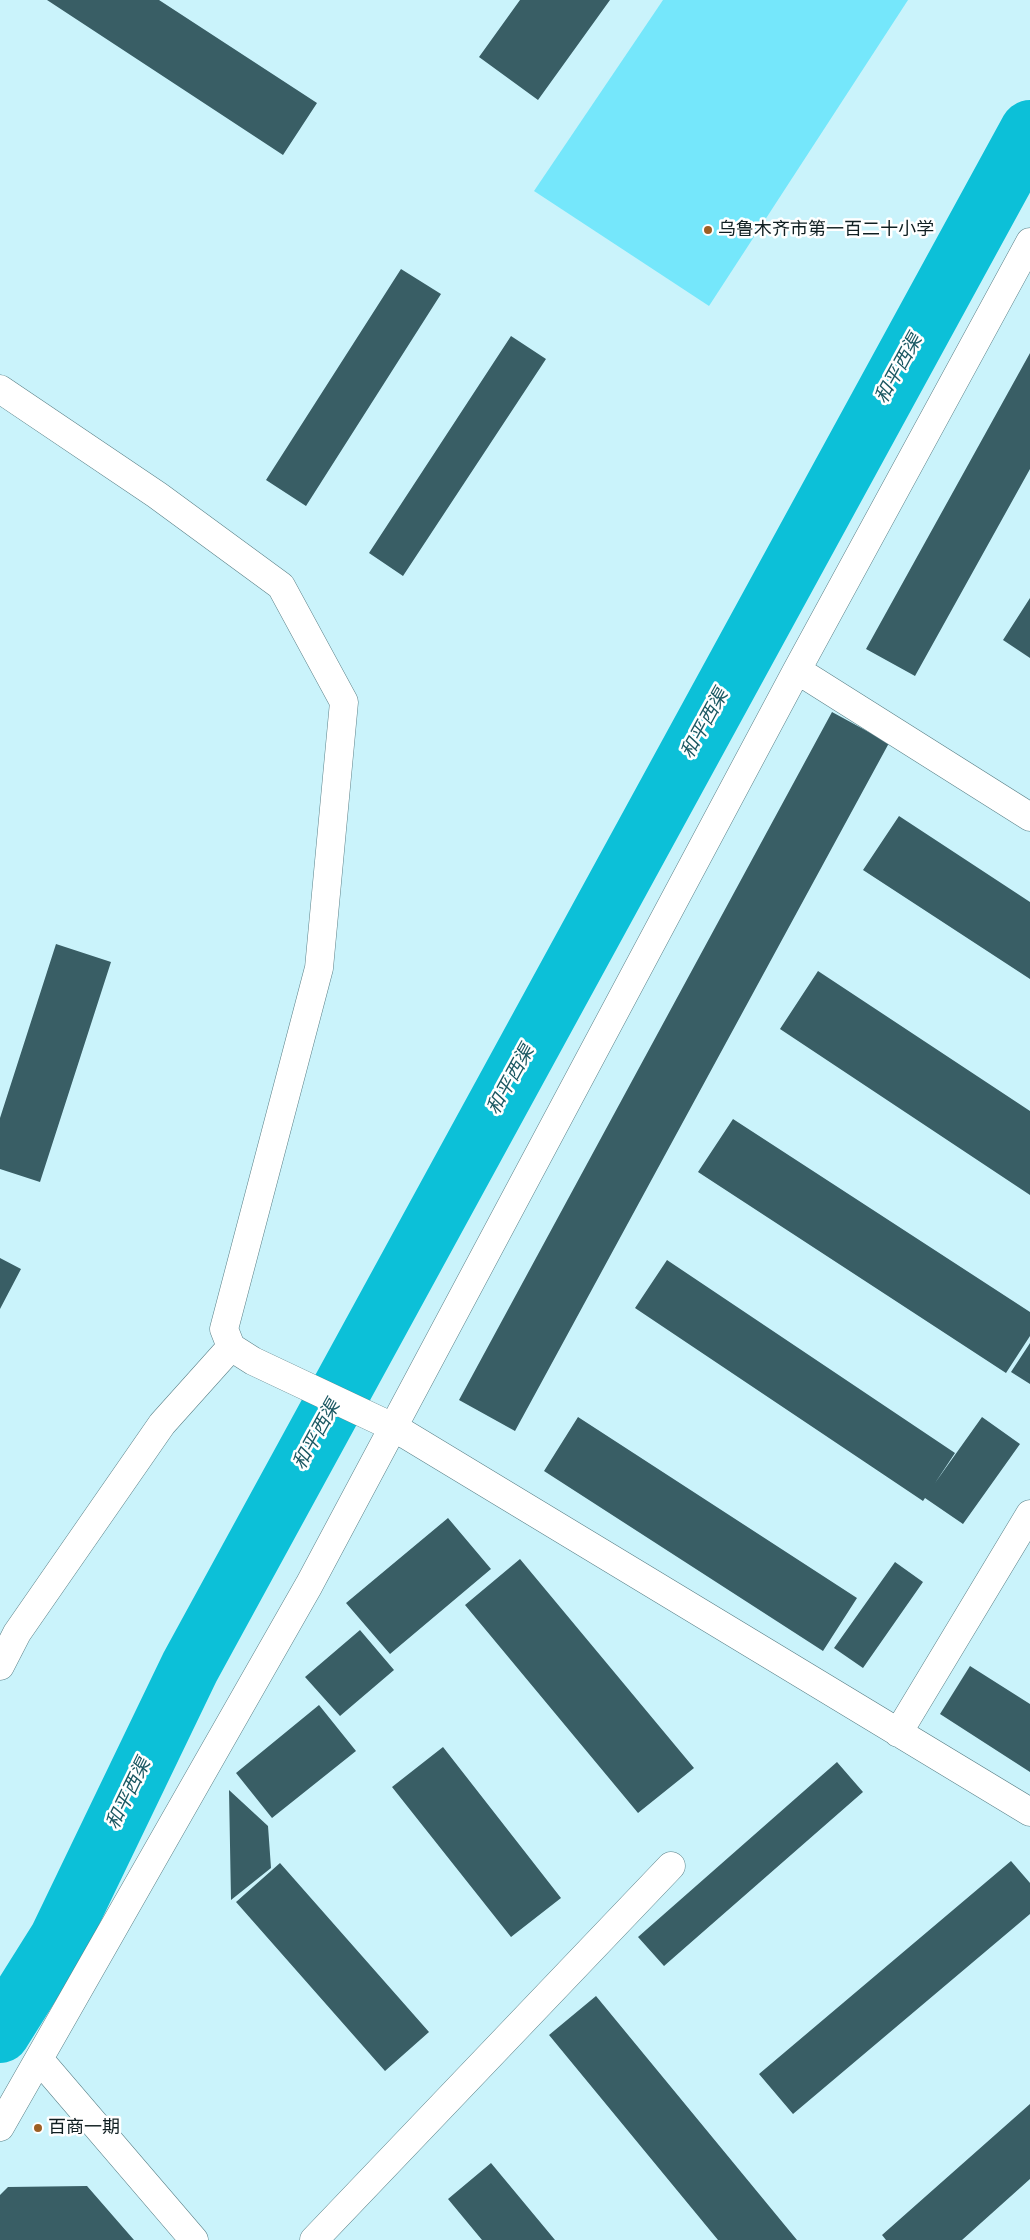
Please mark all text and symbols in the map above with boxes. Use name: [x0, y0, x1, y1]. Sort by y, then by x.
place label: 乌鲁木齐市第一百二十小学: [718, 219, 934, 241]
marker: 乌鲁木齐市第一百二十小学: [702, 224, 714, 236]
water label: 和平西渠: [871, 330, 927, 408]
water label: 和平西渠: [677, 685, 733, 763]
water label: 和平西渠: [483, 1041, 539, 1119]
water label: 和平西渠: [289, 1396, 345, 1474]
water label: 和平西渠: [102, 1755, 156, 1833]
place label: 百商一期: [48, 2117, 120, 2139]
marker: 百商一期: [32, 2122, 44, 2134]

